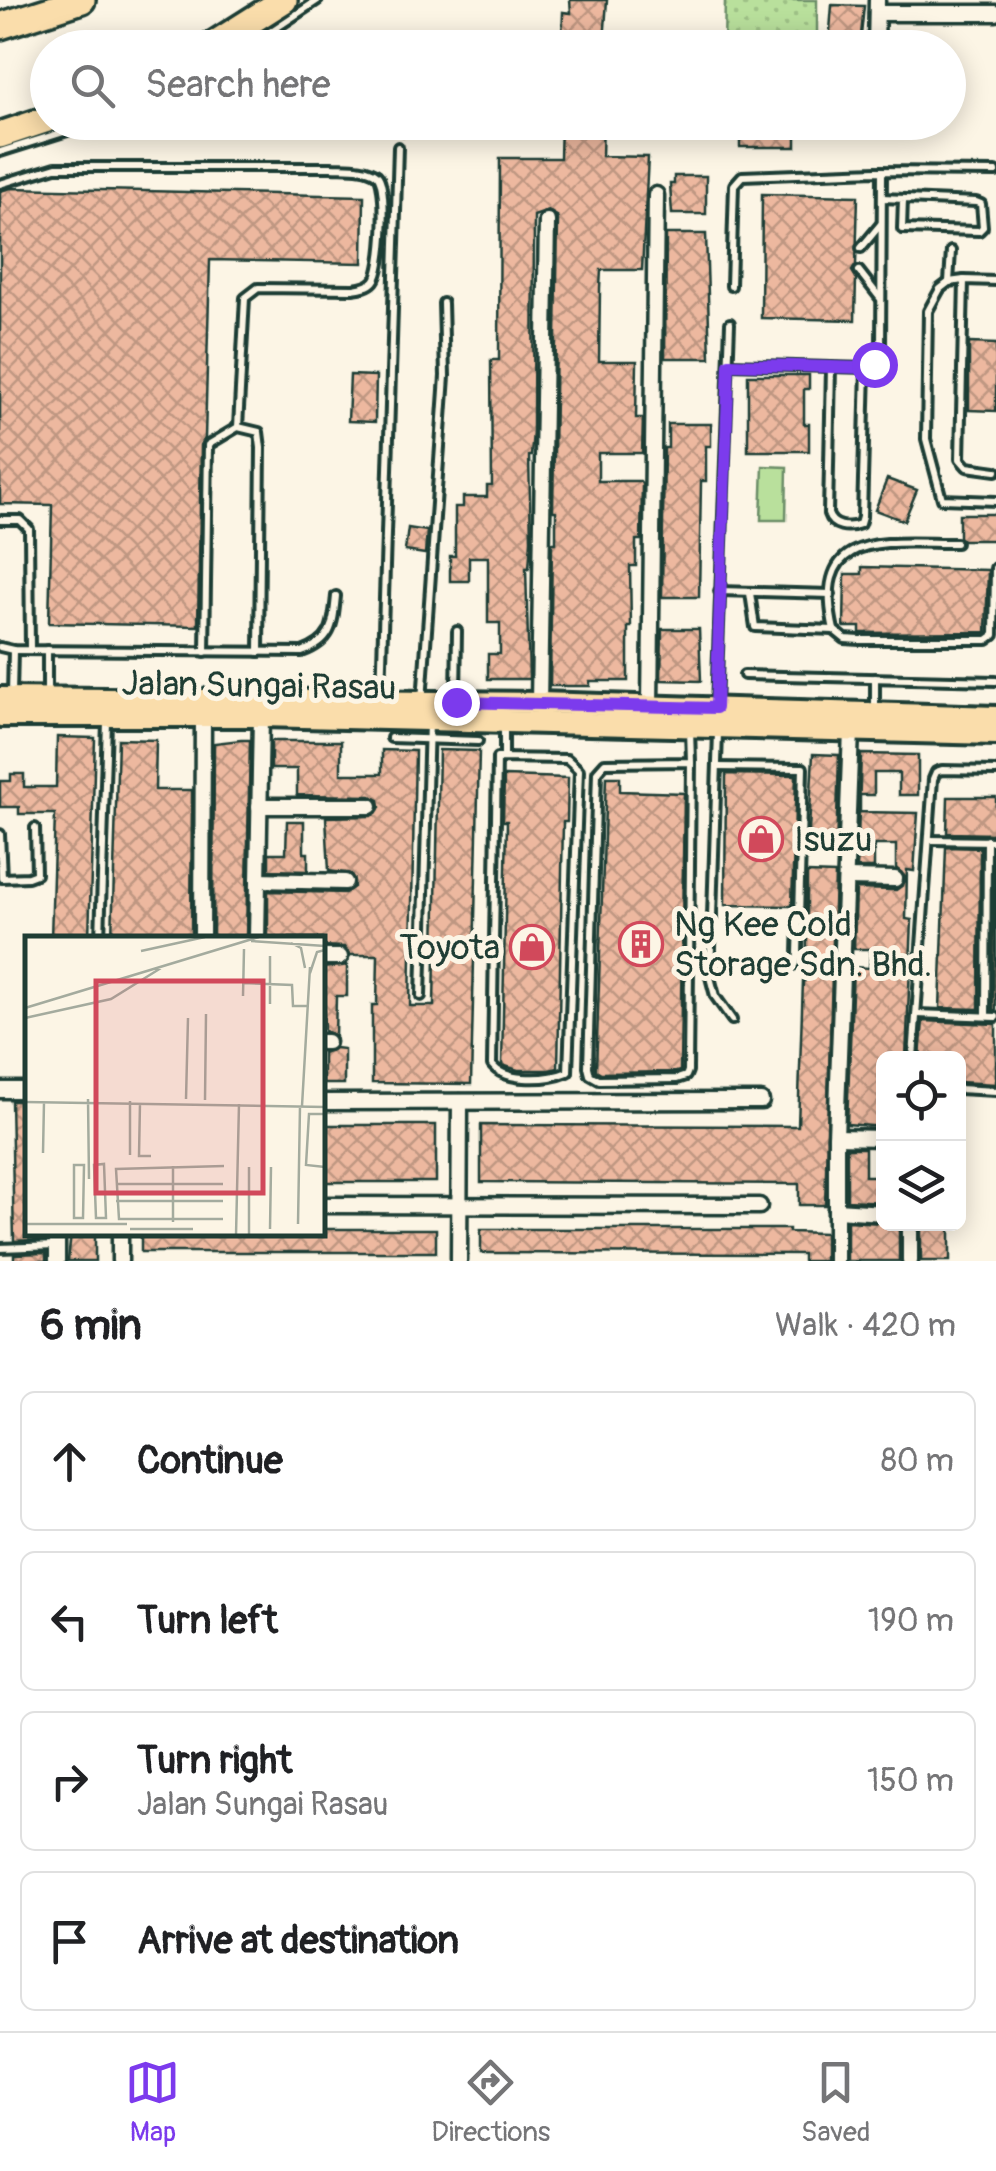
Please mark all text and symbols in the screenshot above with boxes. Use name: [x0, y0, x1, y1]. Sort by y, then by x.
search box: [30, 30, 966, 140]
icon: search: [65, 58, 120, 113]
text: Search here: [145, 61, 331, 109]
route start: [852, 342, 898, 388]
street label: Jalan Sungai Rasau: [121, 662, 397, 710]
route end: [434, 680, 480, 726]
shop icon: Isuzu: [738, 816, 784, 862]
place label: Isuzu: [794, 818, 872, 862]
place label: Ng Kee Cold Storage Sdn. Bhd.: [674, 903, 932, 987]
building icon: Ng Kee Cold Storage Sdn. Bhd.: [618, 921, 664, 967]
shop icon: Toyota: [509, 924, 555, 970]
place label: Toyota: [399, 926, 500, 970]
inset map: [25, 936, 325, 1236]
map controls: [876, 1051, 966, 1231]
button: locate: [876, 1051, 966, 1141]
button: layers: [876, 1141, 966, 1231]
text: 6 min: [40, 1300, 142, 1352]
text: Walk · 420 m: [775, 1306, 956, 1346]
icon: ahead: [42, 1434, 97, 1489]
text: Continue: [137, 1437, 283, 1485]
text: 80 m: [881, 1441, 954, 1481]
icon: left: [42, 1594, 97, 1649]
text: Turn left: [137, 1597, 278, 1645]
text: 190 m: [868, 1601, 954, 1641]
text: Turn right: [137, 1737, 292, 1785]
icon: right: [42, 1754, 97, 1809]
text: 150 m: [867, 1761, 954, 1801]
text: Jalan Sungai Rasau: [137, 1785, 388, 1825]
icon: arrive: [42, 1914, 97, 1969]
text: Arrive at destination: [137, 1917, 459, 1965]
tab: Map: [125, 2055, 180, 2150]
tab: Directions: [431, 2055, 550, 2150]
tab: Saved: [801, 2055, 871, 2150]

